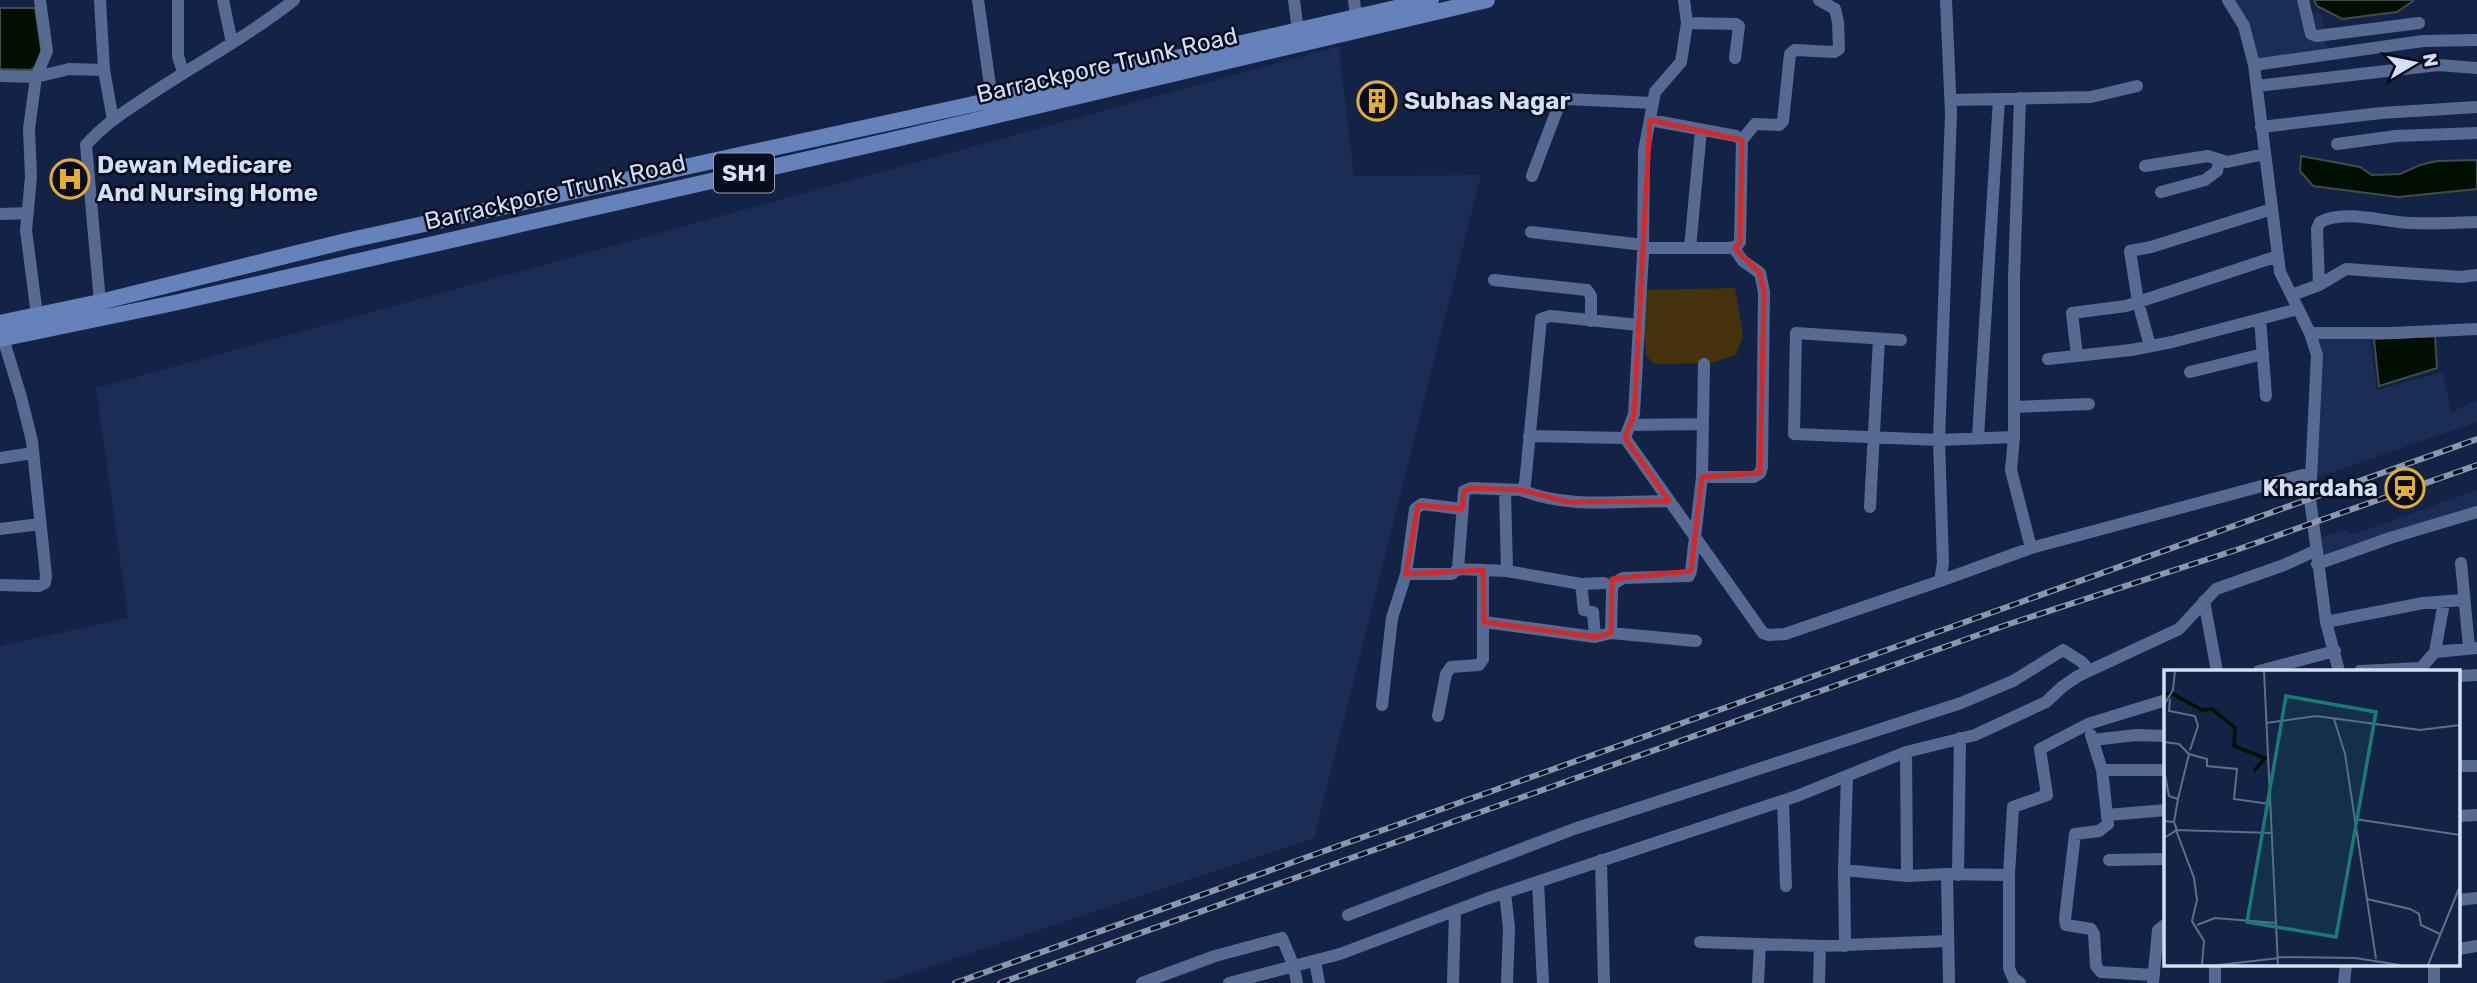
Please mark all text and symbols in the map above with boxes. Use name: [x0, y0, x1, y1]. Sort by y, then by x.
street label: Barrackpore Trunk Road: [974, 21, 1240, 109]
north arrow: [2379, 28, 2449, 98]
text: N: [2418, 51, 2443, 69]
building icon: Subhas Nagar: [1356, 80, 1398, 122]
place label: Subhas Nagar: [1404, 87, 1570, 115]
street label: Barrackpore Trunk Road: [422, 148, 688, 236]
place label: Dewan Medicare And Nursing Home: [97, 151, 318, 207]
road number: SH1: [714, 154, 774, 192]
hospital icon: Dewan Medicare And Nursing Home: [49, 158, 91, 200]
station icon: Khardaha: [2384, 467, 2426, 509]
place label: Khardaha: [2262, 474, 2378, 502]
inset map: [2164, 670, 2460, 965]

